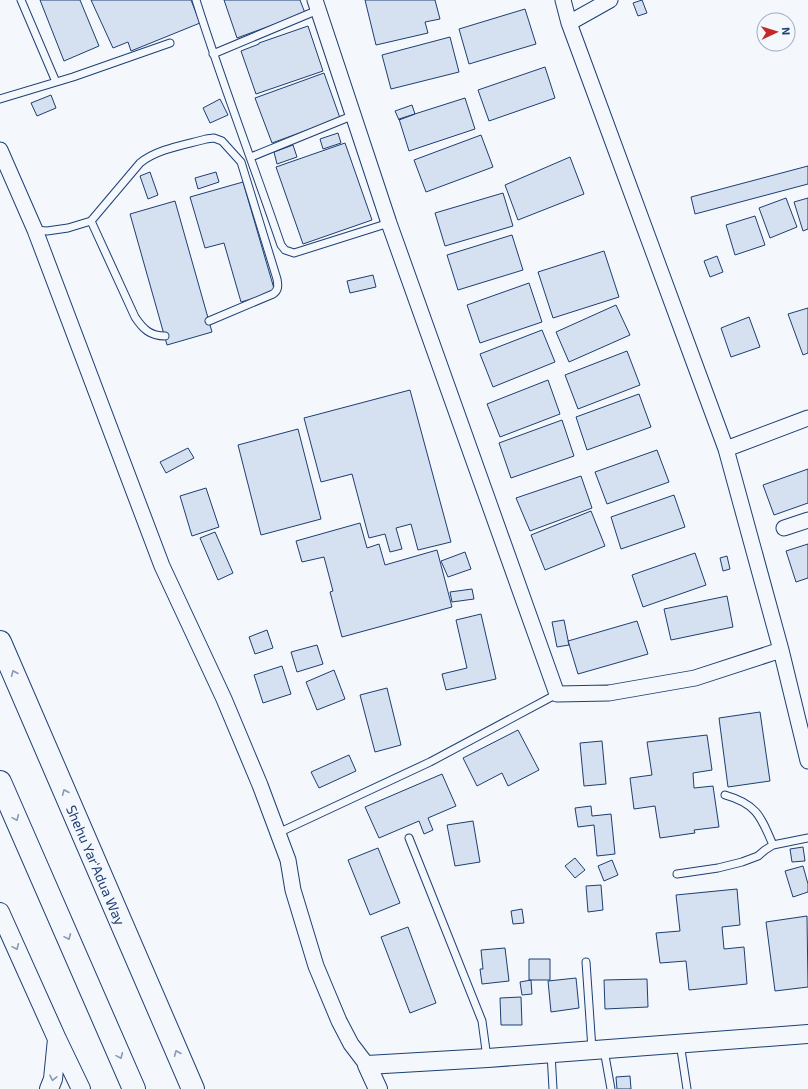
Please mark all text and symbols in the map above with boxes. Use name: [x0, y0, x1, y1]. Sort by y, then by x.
north arrow: [756, 12, 796, 52]
text: N: [780, 27, 793, 36]
one-way arrow: [10, 670, 18, 677]
one-way arrow: [62, 789, 70, 797]
street label: Shehu Yar'Adua Way: [63, 802, 129, 928]
one-way arrow: [11, 814, 19, 821]
one-way arrow: [63, 933, 71, 940]
one-way arrow: [11, 943, 19, 951]
one-way arrow: [174, 1050, 182, 1057]
one-way arrow: [115, 1052, 123, 1059]
one-way arrow: [49, 1075, 57, 1081]

